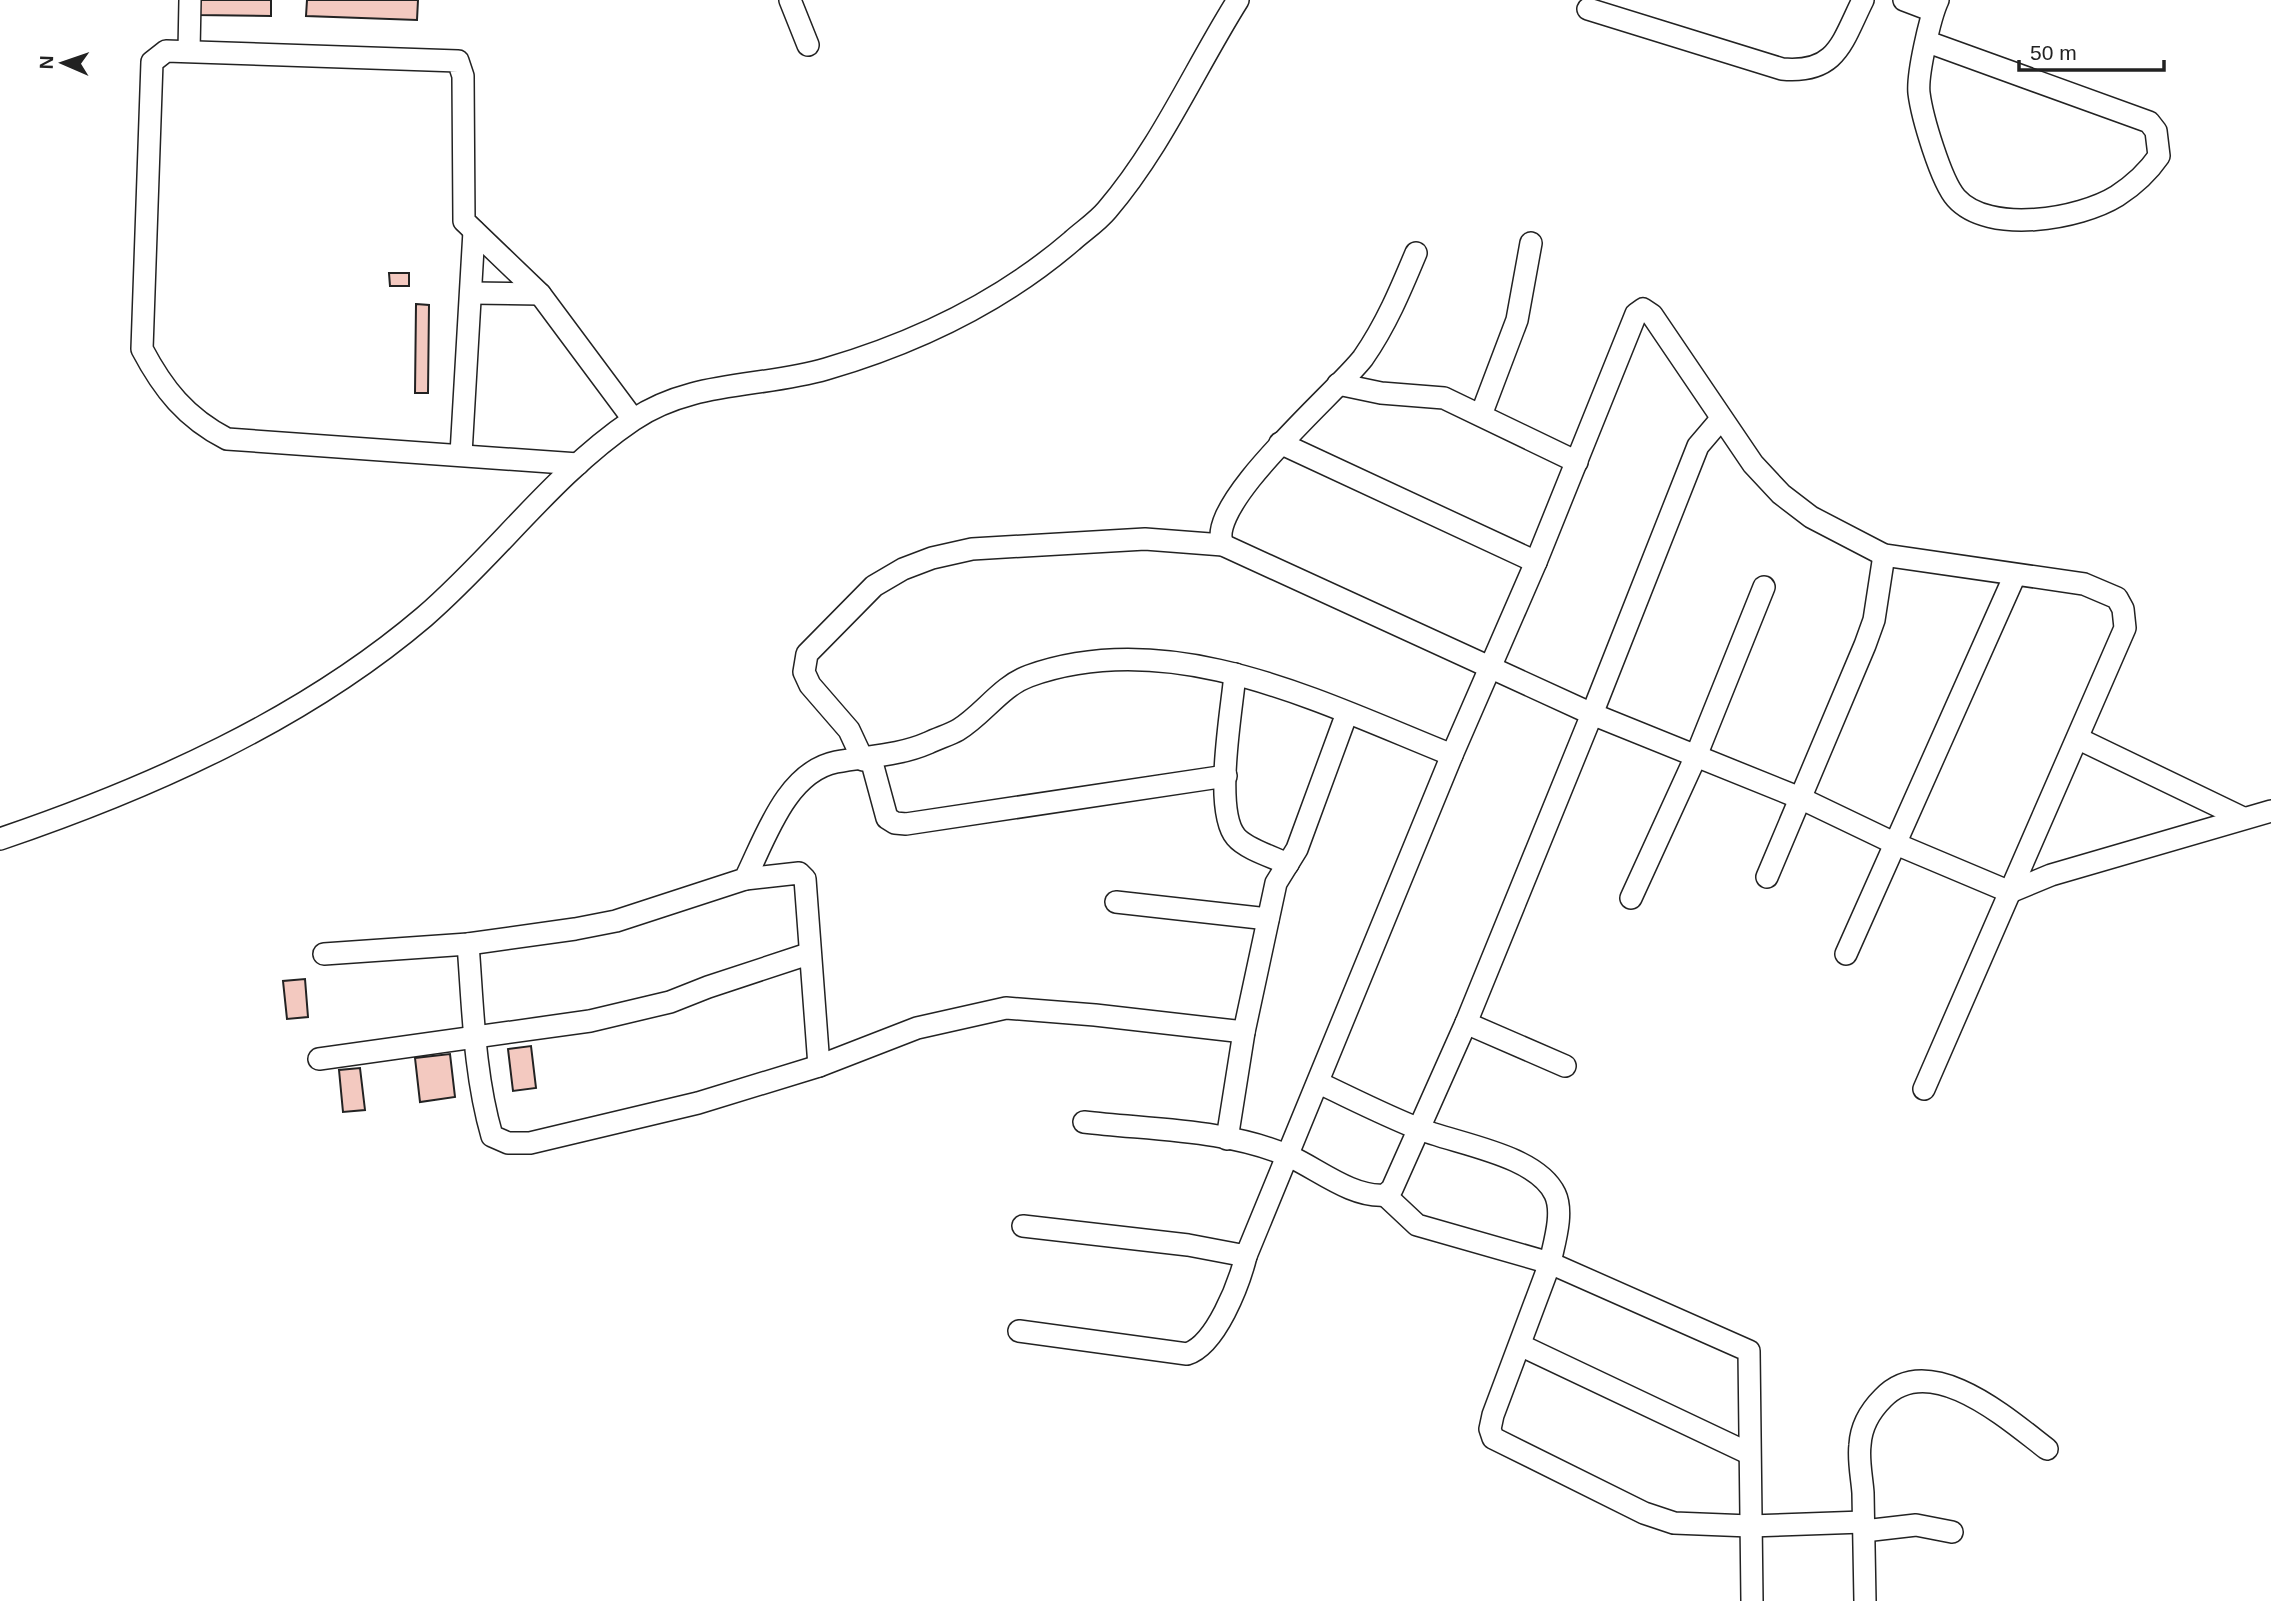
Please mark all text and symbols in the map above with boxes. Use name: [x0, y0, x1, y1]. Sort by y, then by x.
north arrow: [28, 28, 98, 98]
scale bar: [2019, 28, 2164, 72]
text: 50 m: [2030, 41, 2077, 64]
text: N: [36, 55, 57, 70]

